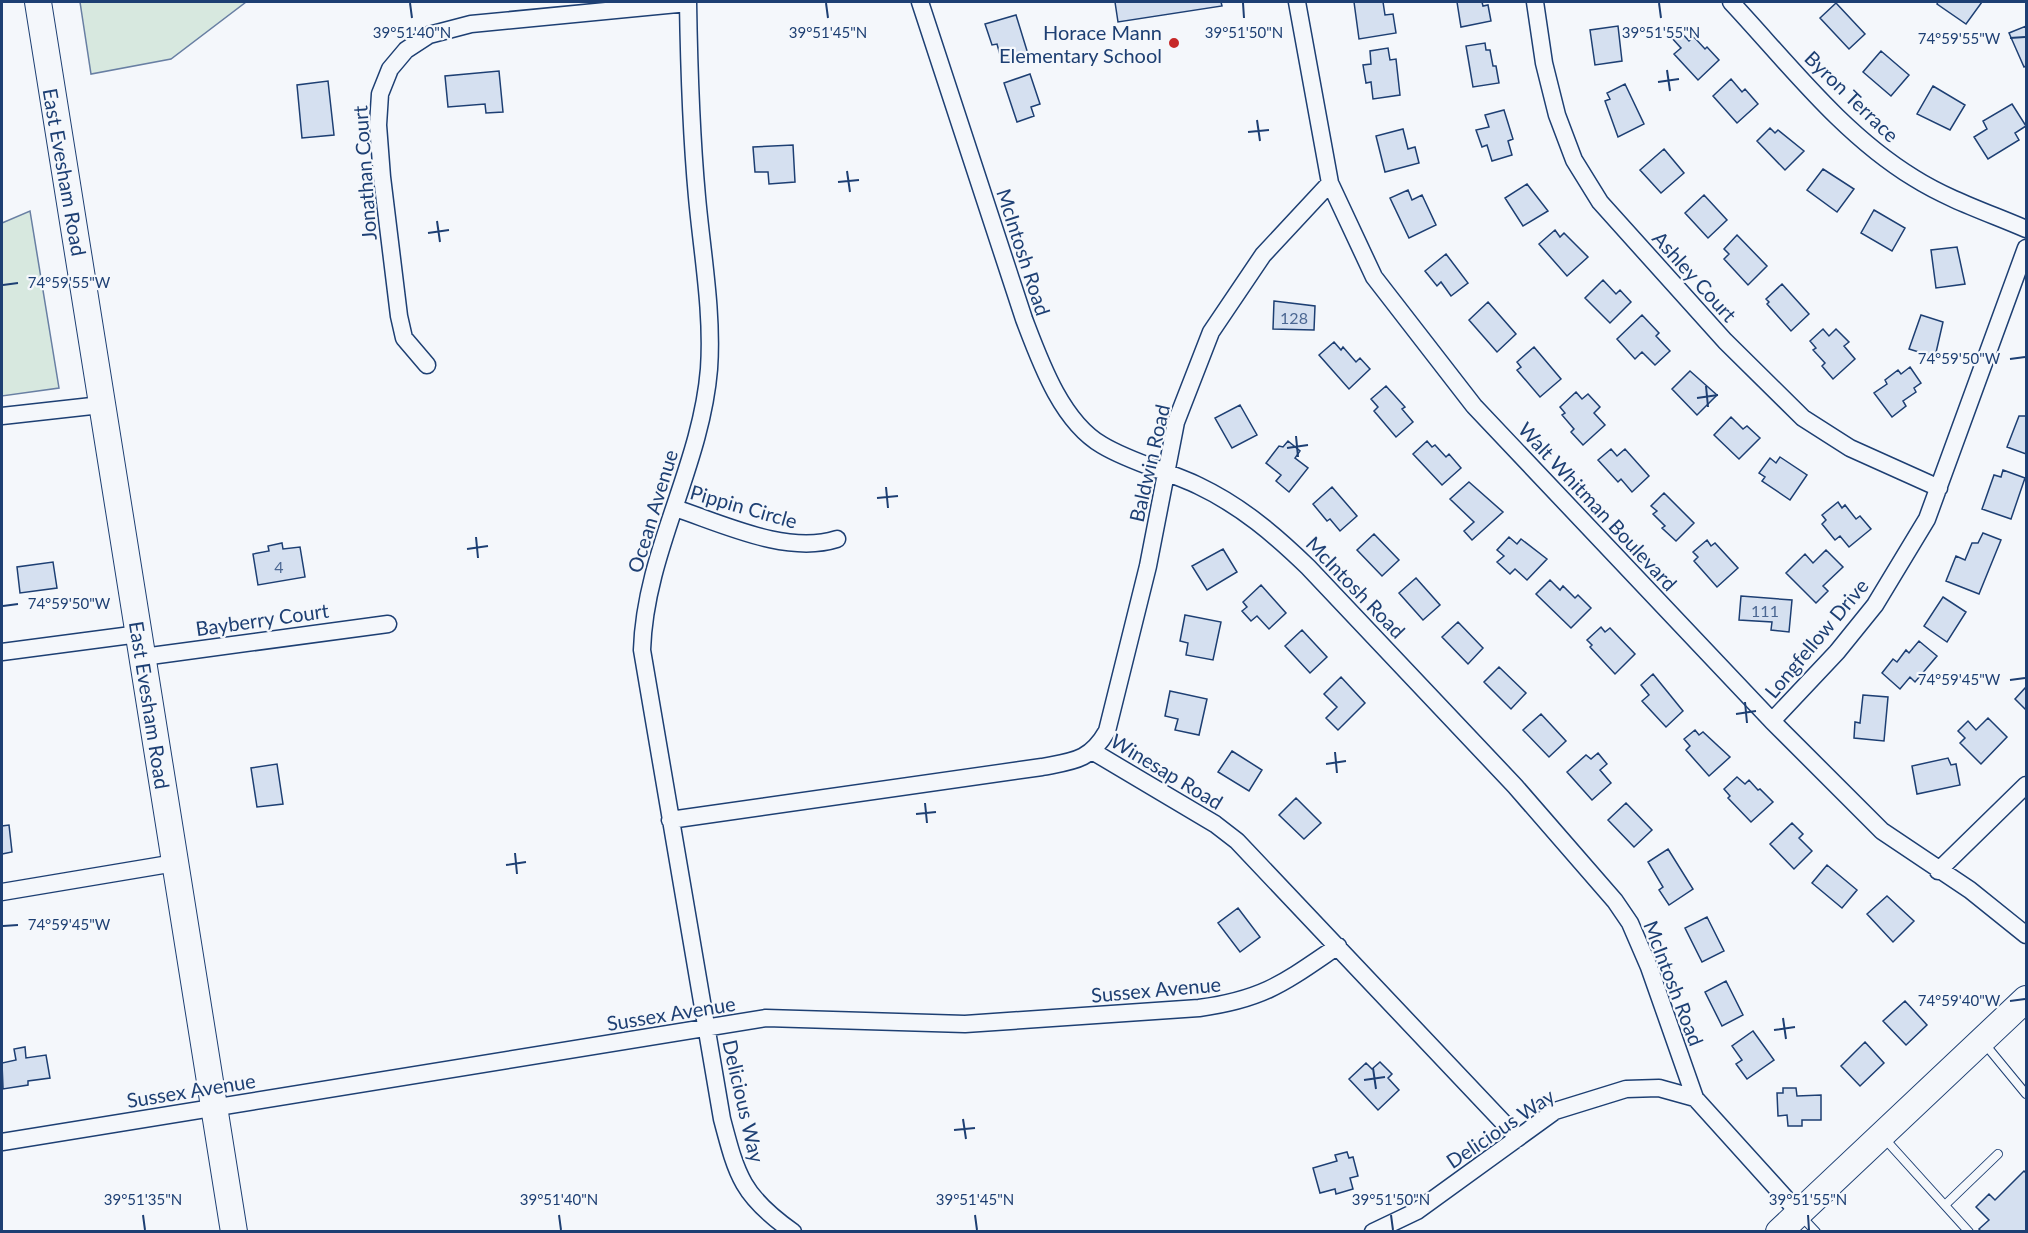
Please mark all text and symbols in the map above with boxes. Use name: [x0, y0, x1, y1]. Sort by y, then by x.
place label: Horace Mann Elementary School: [999, 20, 1162, 67]
text: 39°51'40"N: [373, 23, 451, 41]
text: 39°51'45"N: [789, 23, 867, 41]
text: 39°51'50"N: [1205, 23, 1283, 41]
text: 39°51'55"N: [1622, 23, 1700, 41]
text: 74°59'55"W: [1918, 29, 2001, 47]
marker: Horace Mann Elementary School: [1167, 36, 1181, 50]
street label: Byron Terrace: [1800, 45, 1904, 147]
street label: East Evesham Road: [38, 86, 92, 258]
street label: Jonathan Court: [347, 105, 381, 241]
street label: McIntosh Road: [992, 186, 1056, 318]
street label: Ashley Court: [1648, 226, 1742, 326]
text: 74°59'55"W: [28, 273, 111, 291]
house number: 128: [1280, 308, 1308, 327]
text: 74°59'50"W: [1918, 349, 2001, 367]
street label: Baldwin Road: [1124, 402, 1174, 524]
street label: Walt Whitman Boulevard: [1514, 417, 1682, 595]
street label: Ocean Avenue: [622, 446, 682, 576]
street label: Pippin Circle: [688, 479, 800, 533]
street label: McIntosh Road: [1302, 531, 1410, 643]
house number: 4: [274, 557, 284, 576]
street label: Longfellow Drive: [1759, 573, 1873, 703]
text: 74°59'50"W: [28, 594, 111, 612]
street label: Bayberry Court: [194, 598, 330, 640]
house number: 111: [1751, 601, 1779, 620]
street label: East Evesham Road: [125, 619, 175, 791]
text: 74°59'45"W: [1918, 670, 2001, 688]
street label: Winesap Road: [1107, 728, 1227, 814]
text: 74°59'45"W: [28, 915, 111, 933]
street label: McIntosh Road: [1639, 917, 1709, 1049]
street label: Sussex Avenue: [1090, 971, 1222, 1007]
street label: Sussex Avenue: [605, 991, 737, 1035]
text: 74°59'40"W: [1918, 991, 2001, 1009]
street label: Delicious Way: [718, 1037, 770, 1165]
street label: Sussex Avenue: [125, 1068, 257, 1112]
street label: Delicious Way: [1441, 1083, 1559, 1173]
text: 39°51'35"N: [104, 1190, 182, 1208]
text: 39°51'40"N: [520, 1190, 598, 1208]
text: 39°51'45"N: [936, 1190, 1014, 1208]
text: 39°51'50"N: [1352, 1190, 1430, 1208]
text: 39°51'55"N: [1769, 1190, 1847, 1208]

